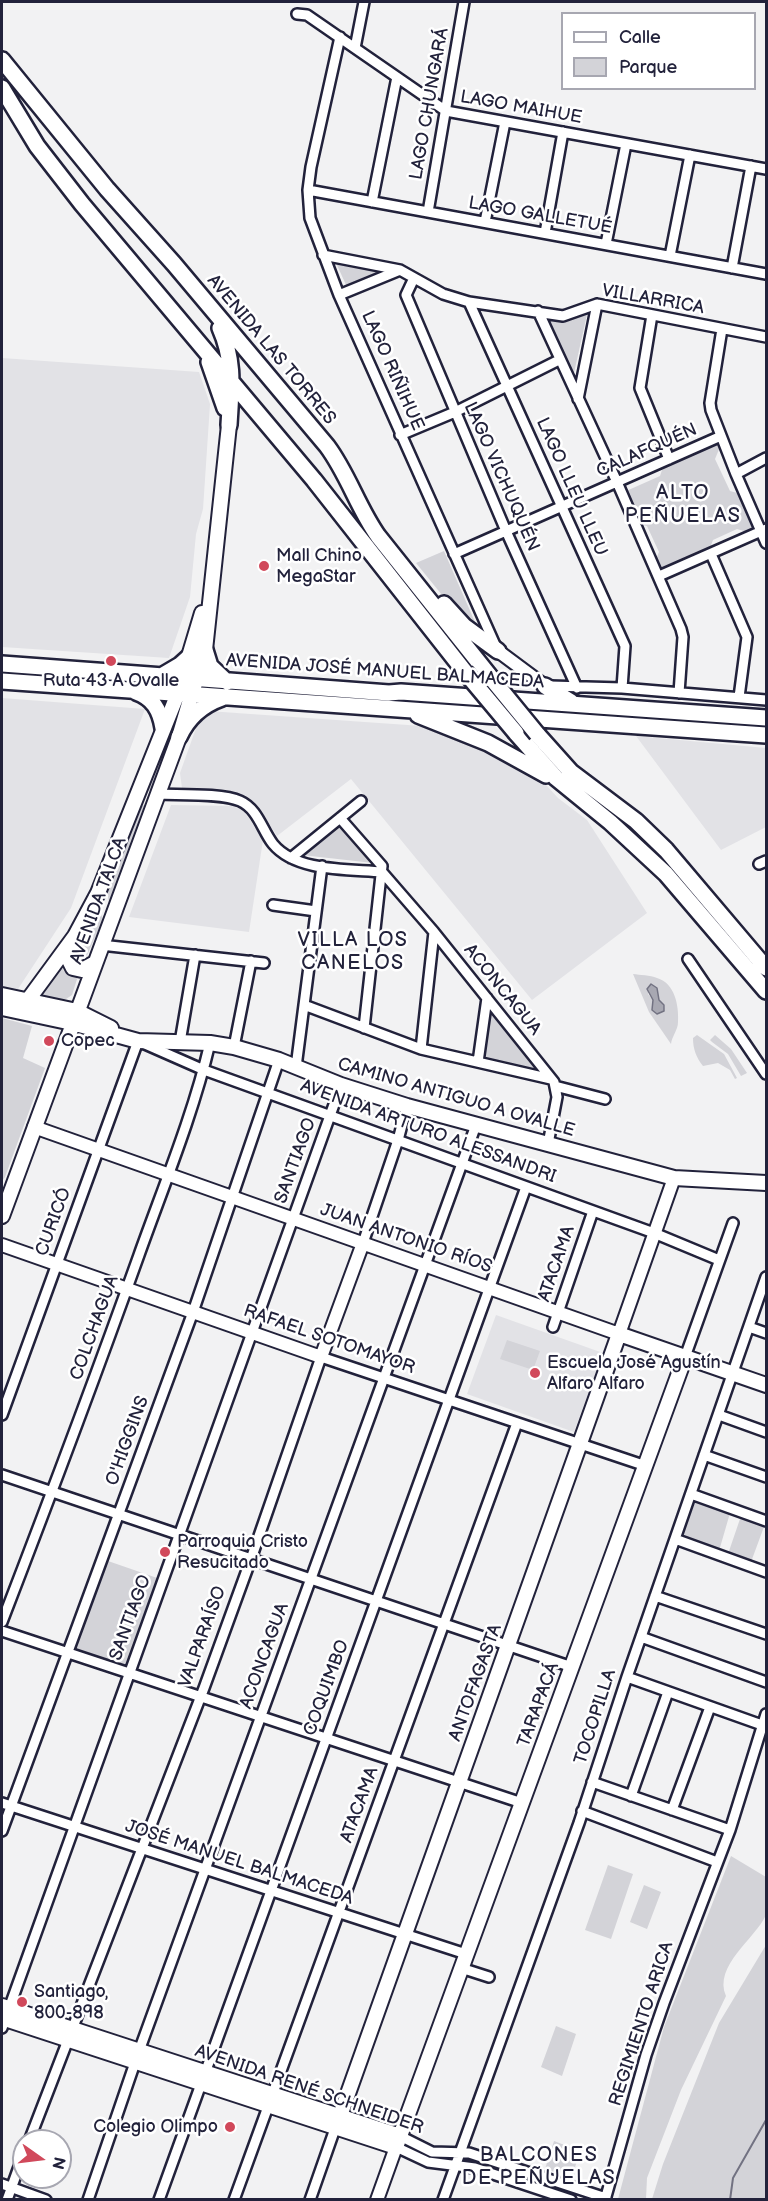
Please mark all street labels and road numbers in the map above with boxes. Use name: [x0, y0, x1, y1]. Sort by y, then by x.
street label: LAGO CHUNGARÁ: [406, 26, 454, 182]
street label: LAGO MAIHUE: [458, 87, 584, 129]
street label: LAGO GALLETUÉ: [467, 193, 613, 239]
street label: AVENIDA LAS TORRES: [202, 271, 340, 429]
street label: VILLARRICA: [600, 280, 706, 320]
street label: LAGO RIÑIHUE: [356, 308, 428, 434]
street label: LAGO VICHUQUÉN: [458, 399, 544, 555]
street label: LAGO LLEU LLEU: [531, 414, 611, 560]
street label: CALAFQUÉN: [593, 419, 701, 483]
street label: AVENIDA JOSÉ MANUEL BALMACEDA: [225, 650, 545, 694]
street label: AVENIDA TALCA: [66, 835, 132, 967]
street label: ACONCAGUA: [459, 940, 545, 1040]
street label: CAMINO ANTIGUO A OVALLE: [335, 1054, 577, 1142]
street label: AVENIDA ARTURO ALESSANDRI: [297, 1076, 559, 1188]
street label: SANTIAGO: [271, 1115, 321, 1207]
street label: CURICÓ: [32, 1185, 76, 1259]
street label: JUAN ANTONIO RÍOS: [317, 1199, 495, 1279]
street label: ATACAMA: [534, 1223, 580, 1305]
street label: COLCHAGUA: [66, 1273, 124, 1383]
street label: RAFAEL SOTOMAYOR: [240, 1301, 418, 1379]
street label: O'HIGGINS: [102, 1393, 154, 1489]
street label: SANTIAGO: [106, 1572, 156, 1664]
street label: VALPARAÍSO: [175, 1583, 231, 1691]
street label: ACONCAGUA: [236, 1600, 294, 1712]
street label: ANTOFAGASTA: [445, 1622, 507, 1744]
street label: COQUIMBO: [300, 1637, 354, 1739]
street label: TARAPACÁ: [514, 1660, 564, 1750]
street label: TOCOPILLA: [571, 1667, 621, 1767]
street label: ATACAMA: [336, 1764, 384, 1846]
street label: JOSÉ MANUEL BALMACEDA: [122, 1816, 356, 1910]
street label: REGIMIENTO ARICA: [605, 1939, 679, 2109]
street label: AVENIDA RENÉ SCHNEIDER: [192, 2041, 426, 2139]

